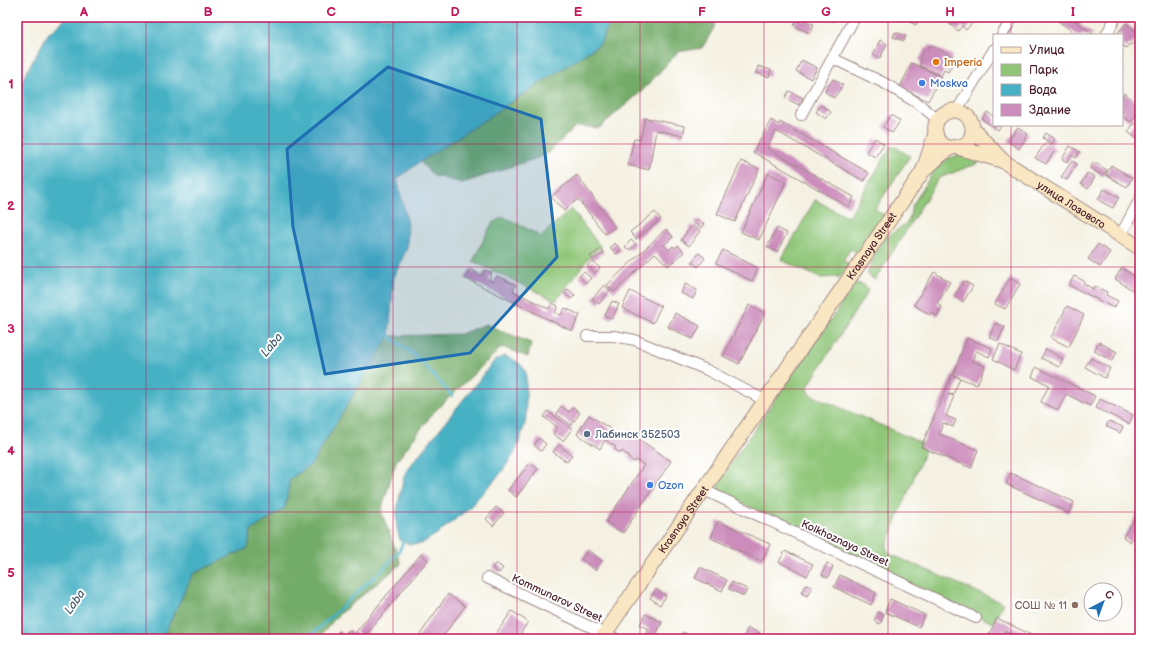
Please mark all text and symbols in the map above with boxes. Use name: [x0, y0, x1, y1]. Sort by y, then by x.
text: A: [79, 4, 88, 20]
text: B: [203, 4, 213, 20]
text: C: [326, 4, 336, 20]
text: D: [450, 4, 460, 20]
text: E: [574, 4, 583, 20]
text: F: [698, 4, 706, 20]
text: G: [821, 4, 831, 20]
text: H: [945, 4, 955, 20]
text: I: [1071, 4, 1075, 20]
legend: [993, 34, 1123, 126]
text: Улица: [1029, 43, 1065, 58]
place label: Imperia: [944, 56, 982, 69]
marker: Imperia: [931, 57, 941, 67]
text: Парк: [1029, 63, 1059, 78]
text: 1: [8, 76, 14, 92]
place label: Moskva: [930, 77, 968, 90]
marker: Moskva: [917, 78, 927, 88]
text: Вода: [1029, 83, 1057, 98]
text: Здание: [1029, 103, 1071, 118]
street label: улица Лозового: [1035, 178, 1108, 231]
text: 2: [7, 198, 15, 214]
street label: Krasnaya Street: [844, 209, 899, 282]
text: 3: [7, 321, 15, 337]
water label: Laba: [258, 330, 286, 360]
place label: Лабинск 352503: [594, 428, 680, 441]
marker: Лабинск 352503: [582, 429, 592, 439]
text: 4: [7, 443, 15, 459]
place label: Ozon: [658, 479, 684, 492]
marker: Ozon: [645, 480, 655, 490]
street label: Krasnaya Street: [655, 483, 711, 556]
street label: Kolkhoznaya Street: [799, 517, 891, 569]
text: 5: [7, 565, 15, 581]
street label: Kommunarov Street: [510, 571, 605, 625]
north arrow: [1083, 582, 1123, 622]
water label: Laba: [61, 587, 89, 617]
text: С: [1102, 587, 1117, 602]
place label: СОШ № 11: [1015, 599, 1067, 612]
marker: СОШ № 11: [1070, 600, 1080, 610]

